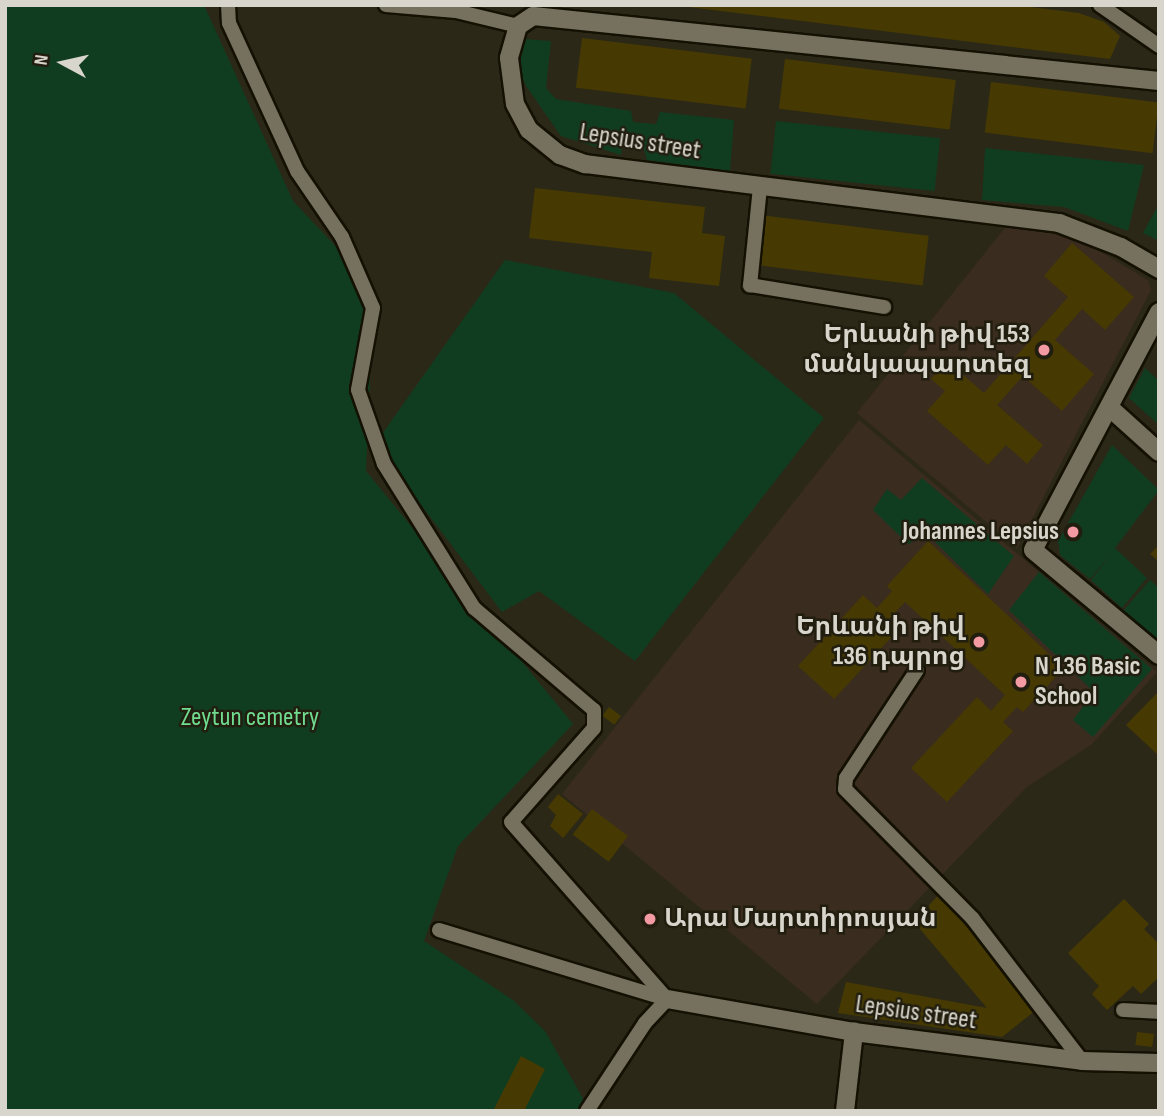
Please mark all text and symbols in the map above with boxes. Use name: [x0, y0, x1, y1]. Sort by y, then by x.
north arrow: [28, 28, 98, 98]
text: N: [30, 53, 54, 67]
street label: Lepsius street: [577, 117, 703, 167]
place label: Երևանի թիվ 153 մանկապարտեզ: [803, 319, 1030, 380]
marker: Երևանի թիվ 153 մանկապարտեզ: [1036, 342, 1052, 358]
place label: Johannes Lepsius: [902, 516, 1059, 548]
marker: Johannes Lepsius: [1065, 524, 1081, 540]
place label: Երևանի թիվ 136 դպրոց: [796, 611, 965, 672]
marker: Երևանի թիվ 136 դպրոց: [971, 634, 987, 650]
place label: N 136 Basic School: [1035, 651, 1140, 712]
marker: N 136 Basic School: [1013, 674, 1029, 690]
park label: Zeytun cemetry: [181, 702, 319, 734]
place label: Արա Մարտիրոսյան: [664, 903, 937, 935]
marker: Արա Մարտիրոսյան: [642, 911, 658, 927]
street label: Lepsius street: [853, 989, 979, 1037]

